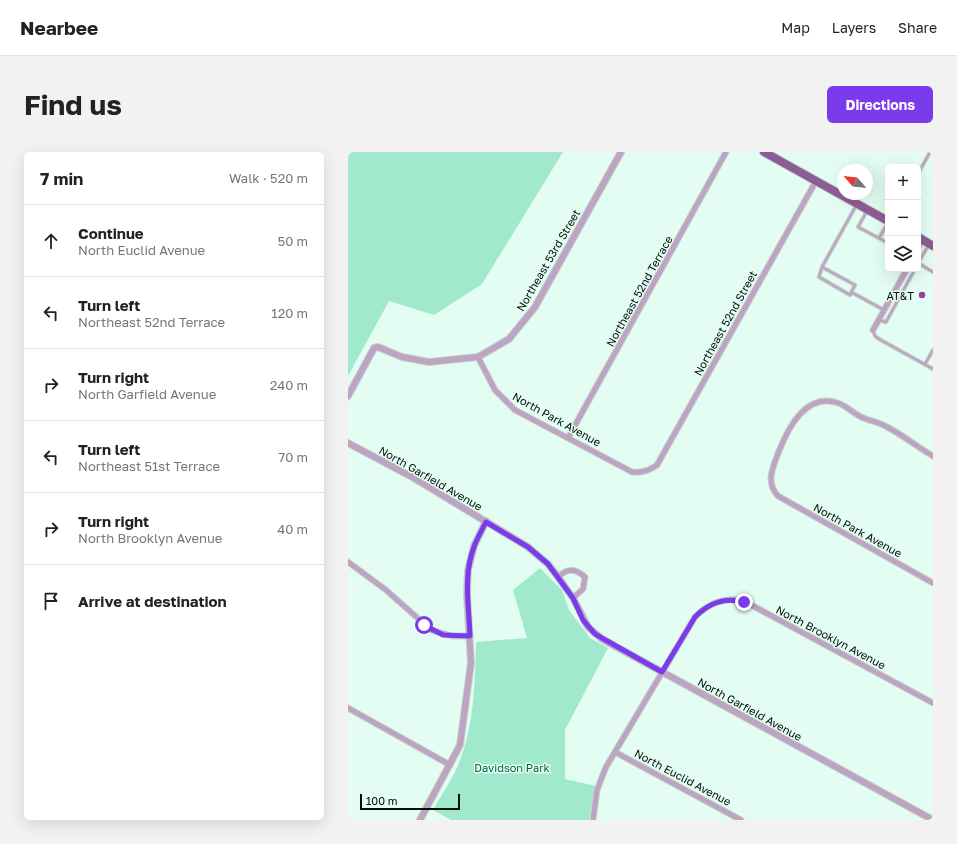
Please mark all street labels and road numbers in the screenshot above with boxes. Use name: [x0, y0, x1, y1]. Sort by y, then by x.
street label: Northeast 53rd Street: [514, 207, 582, 313]
street label: Northeast 52nd Terrace: [603, 233, 675, 349]
street label: Northeast 52nd Street: [691, 268, 759, 378]
street label: North Park Avenue: [511, 389, 603, 449]
street label: North Garfield Avenue: [377, 443, 485, 513]
street label: North Park Avenue: [812, 500, 904, 560]
street label: North Brooklyn Avenue: [774, 603, 888, 671]
street label: North Garfield Avenue: [696, 675, 804, 743]
street label: North Euclid Avenue: [632, 746, 734, 808]

